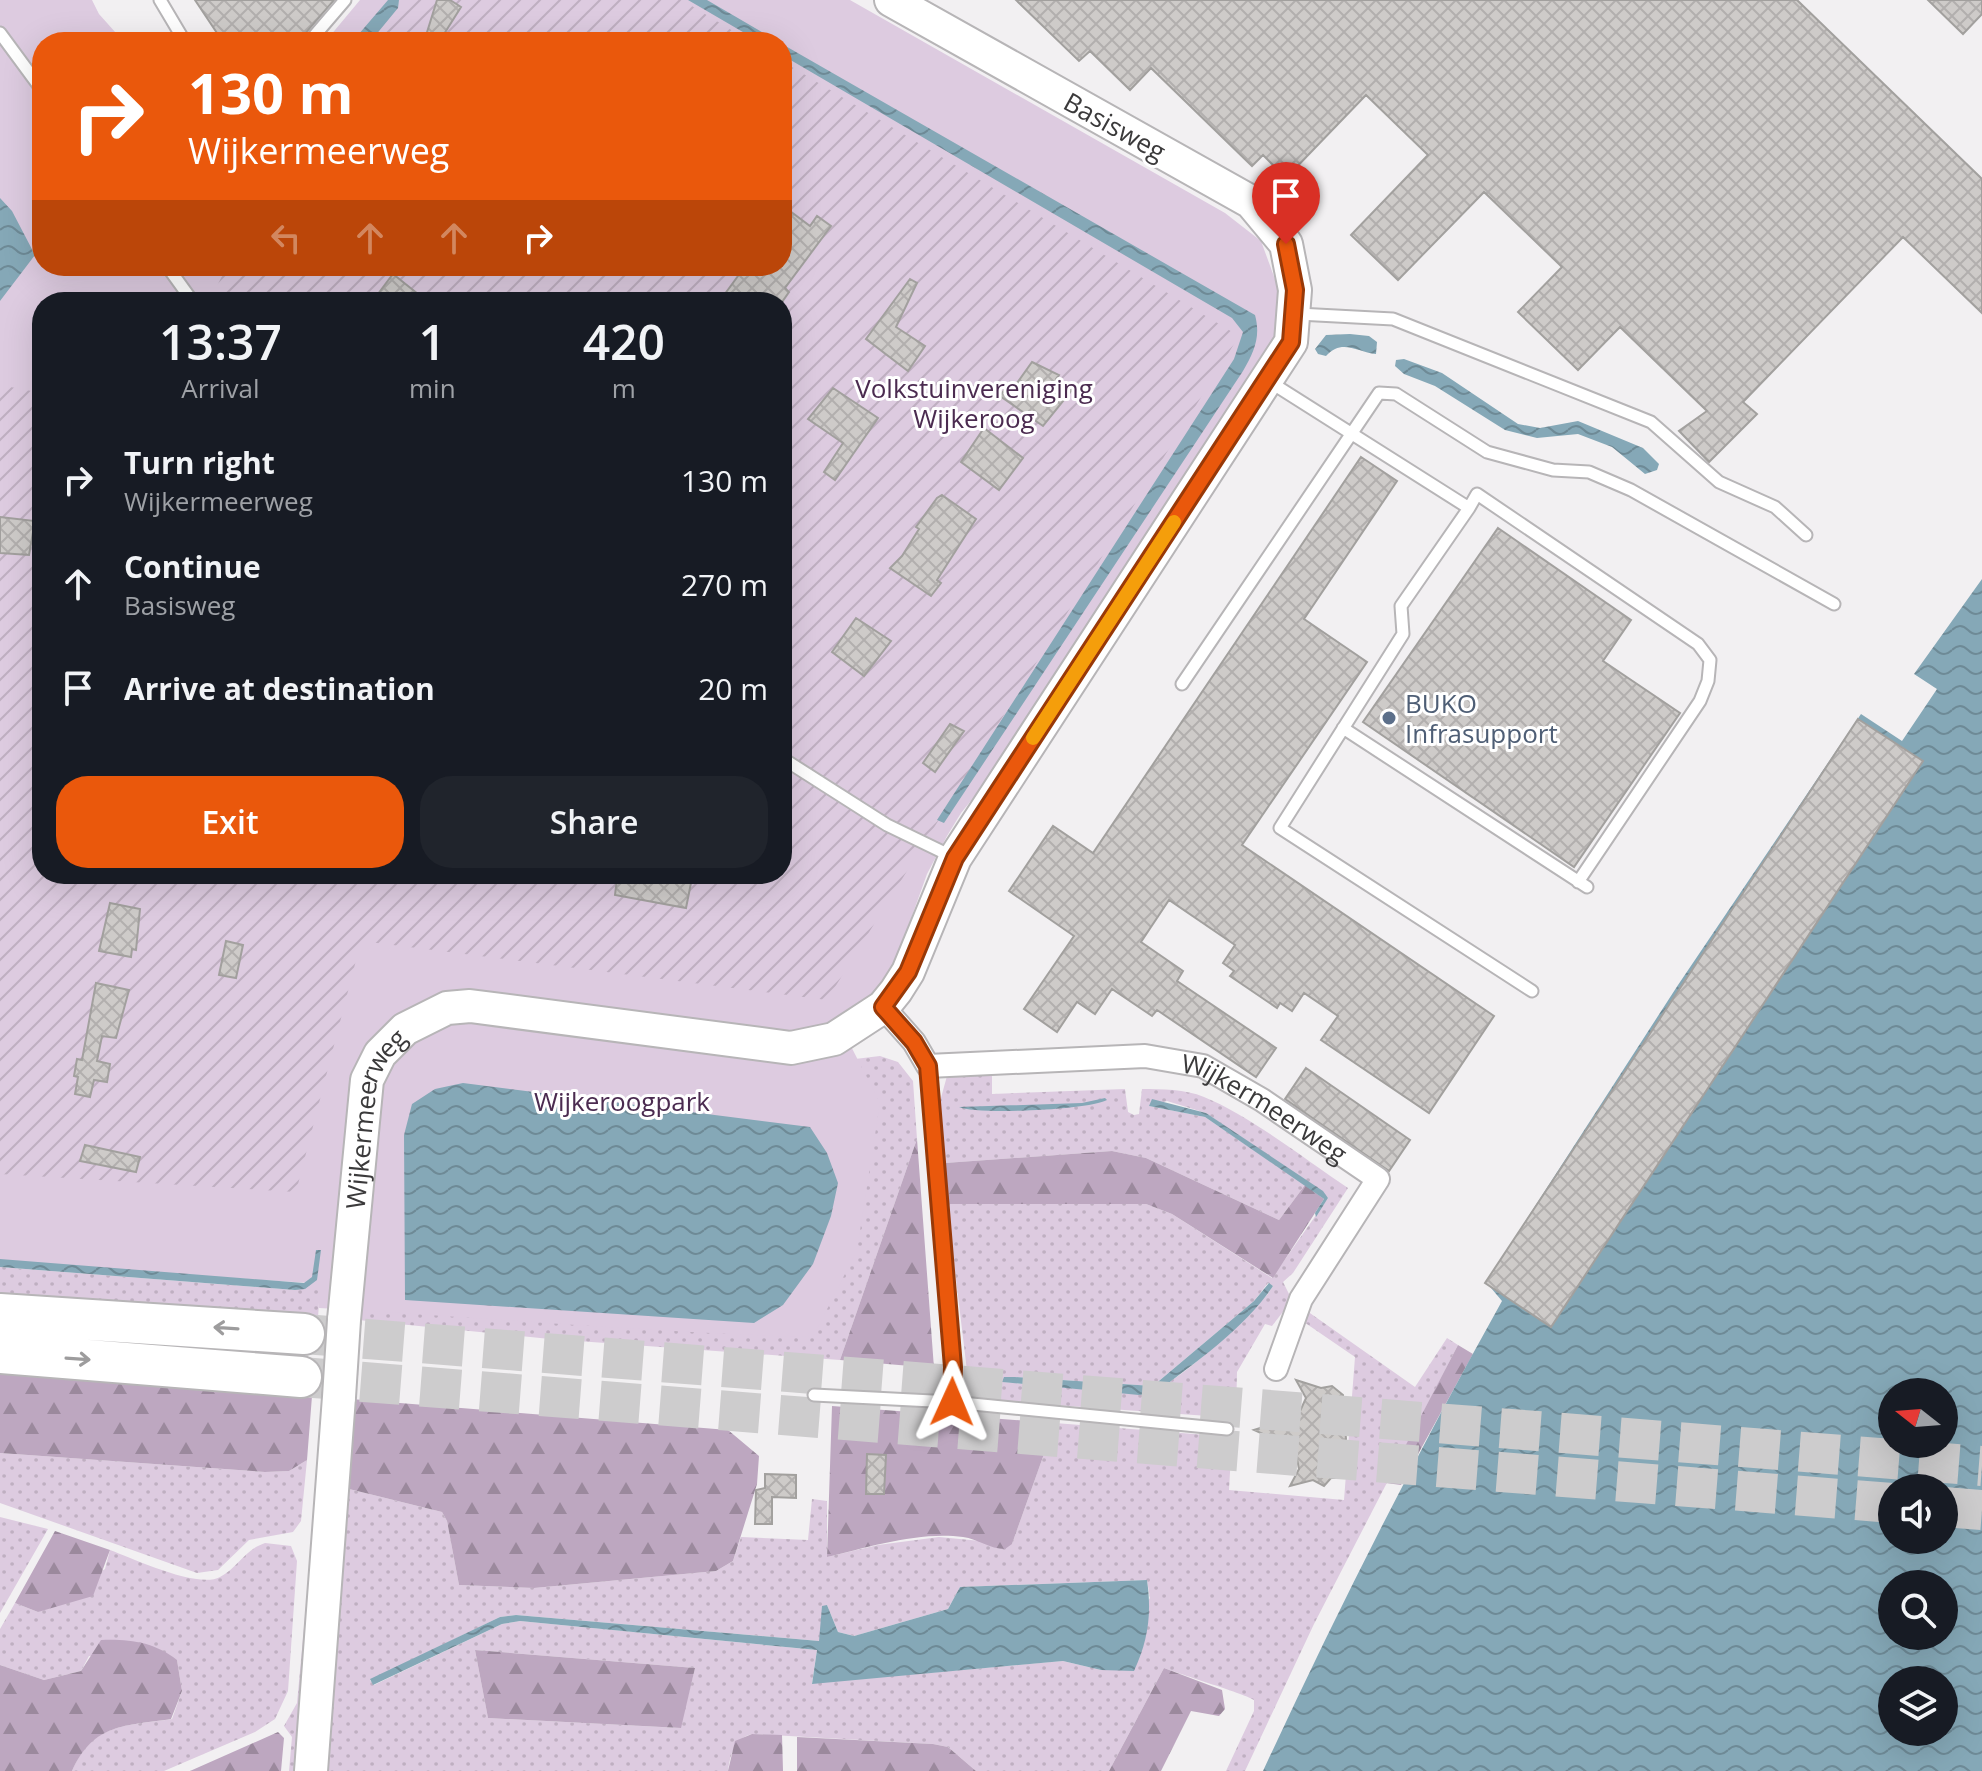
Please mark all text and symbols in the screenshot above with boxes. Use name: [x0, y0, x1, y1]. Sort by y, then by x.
text: 130 m: [188, 54, 354, 130]
icon: right: [56, 64, 160, 168]
street label: Basisweg: [1058, 83, 1172, 169]
text: Wijkermeerweg: [188, 126, 449, 175]
pin: [1252, 162, 1320, 244]
icon: arrive: [1264, 174, 1308, 218]
icon: left: [264, 216, 308, 260]
icon: ahead: [348, 216, 392, 260]
icon: ahead: [432, 216, 476, 260]
icon: right: [516, 216, 560, 260]
text: 13:37: [159, 309, 282, 374]
text: 1: [419, 309, 446, 374]
text: 420: [583, 309, 665, 374]
text: Arrival: [181, 370, 260, 406]
text: min: [409, 370, 456, 406]
text: m: [612, 370, 636, 406]
park label: Volkstuinvereniging Wijkeroog: [855, 370, 1093, 436]
text: Turn right: [124, 442, 275, 483]
icon: right: [56, 458, 100, 502]
text: 130 m: [681, 460, 768, 501]
text: Wijkermeerweg: [124, 483, 313, 519]
text: Continue: [124, 546, 261, 587]
icon: ahead: [56, 562, 100, 606]
text: 270 m: [681, 564, 768, 605]
text: Basisweg: [124, 587, 235, 623]
icon: arrive: [56, 666, 100, 710]
text: Arrive at destination: [124, 668, 435, 709]
text: 20 m: [698, 668, 768, 709]
place label: BUKO Infrasupport: [1405, 685, 1558, 751]
marker: BUKO Infrasupport: [1380, 709, 1398, 727]
button: Exit: [56, 776, 404, 868]
button: Share: [420, 776, 768, 868]
street label: Wijkermeerweg: [337, 1020, 414, 1211]
street label: Wijkermeerweg: [1179, 1045, 1355, 1171]
park label: Wijkeroogpark: [534, 1083, 710, 1119]
one-way arrow: [213, 1320, 240, 1335]
one-way arrow: [64, 1352, 91, 1367]
position arrow: [910, 1360, 994, 1444]
north arrow: [1878, 1378, 1958, 1458]
map controls: [1878, 1378, 1958, 1746]
button: sound: [1878, 1474, 1958, 1554]
button: search: [1878, 1570, 1958, 1650]
button: layers: [1878, 1666, 1958, 1746]

